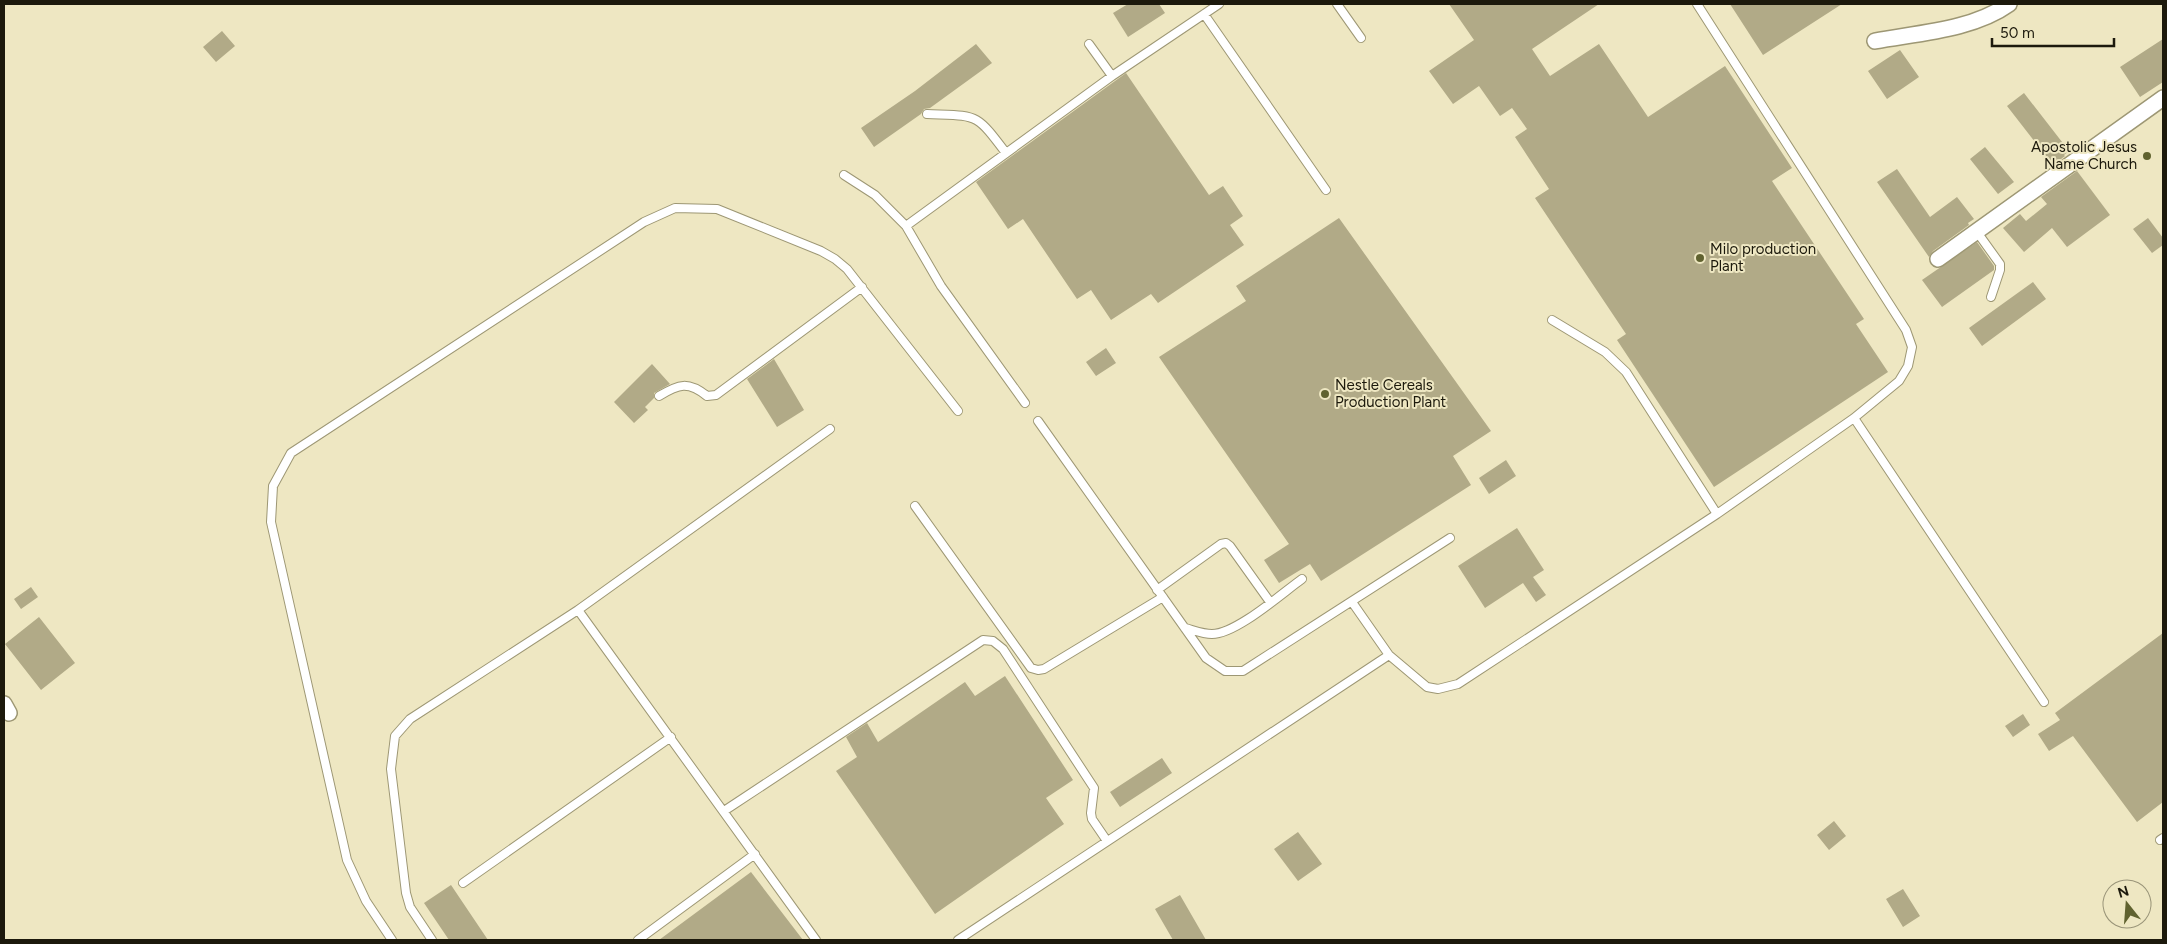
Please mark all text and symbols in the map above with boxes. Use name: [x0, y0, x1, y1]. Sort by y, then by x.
scale bar: [1992, 15, 2114, 47]
text: 50 m: [2000, 24, 2035, 42]
place label: Apostolic Jesus Name Church: [2031, 138, 2137, 173]
marker: Apostolic Jesus Name Church: [2141, 150, 2153, 162]
place label: Milo production Plant: [1710, 240, 1816, 275]
marker: Milo production Plant: [1694, 252, 1706, 264]
place label: Nestle Cereals Production Plant: [1335, 376, 1447, 411]
marker: Nestle Cereals Production Plant: [1319, 388, 1331, 400]
north arrow: [2102, 879, 2152, 929]
text: N: [2116, 882, 2131, 902]

